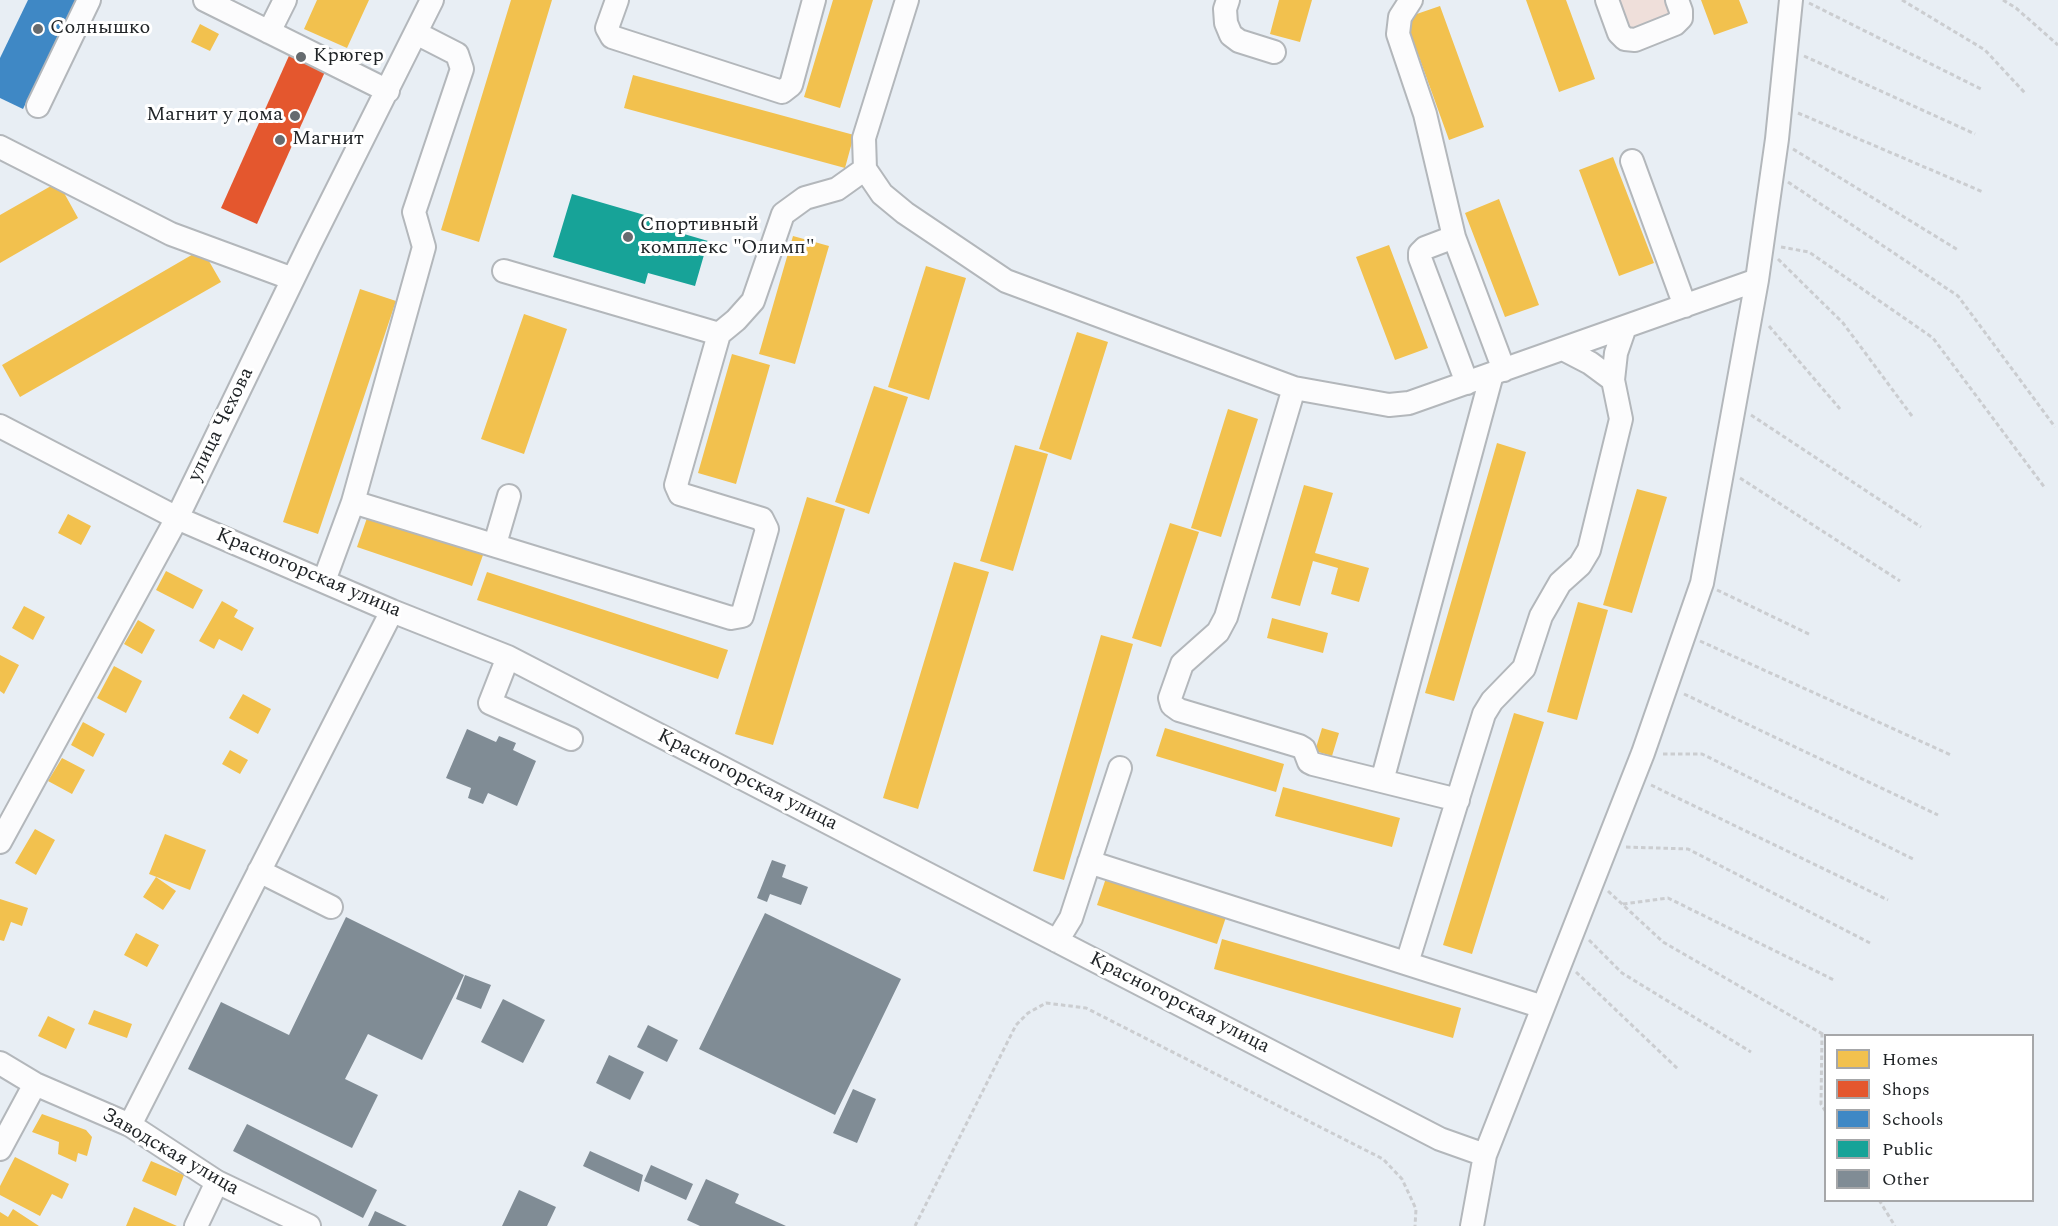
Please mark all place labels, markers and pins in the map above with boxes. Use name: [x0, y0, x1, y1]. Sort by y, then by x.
place label: Солнышко: [50, 17, 150, 41]
marker: Солнышко: [31, 22, 45, 36]
place label: Крюгер: [313, 45, 384, 69]
marker: Крюгер: [294, 50, 308, 64]
place label: Магнит у дома: [146, 104, 283, 128]
marker: Магнит у дома: [288, 109, 302, 123]
place label: Магнит: [292, 128, 364, 152]
marker: Магнит: [273, 133, 287, 147]
place label: Спортивный комплекс "Олимп": [640, 214, 815, 261]
marker: Спортивный комплекс "Олимп": [621, 230, 635, 244]

